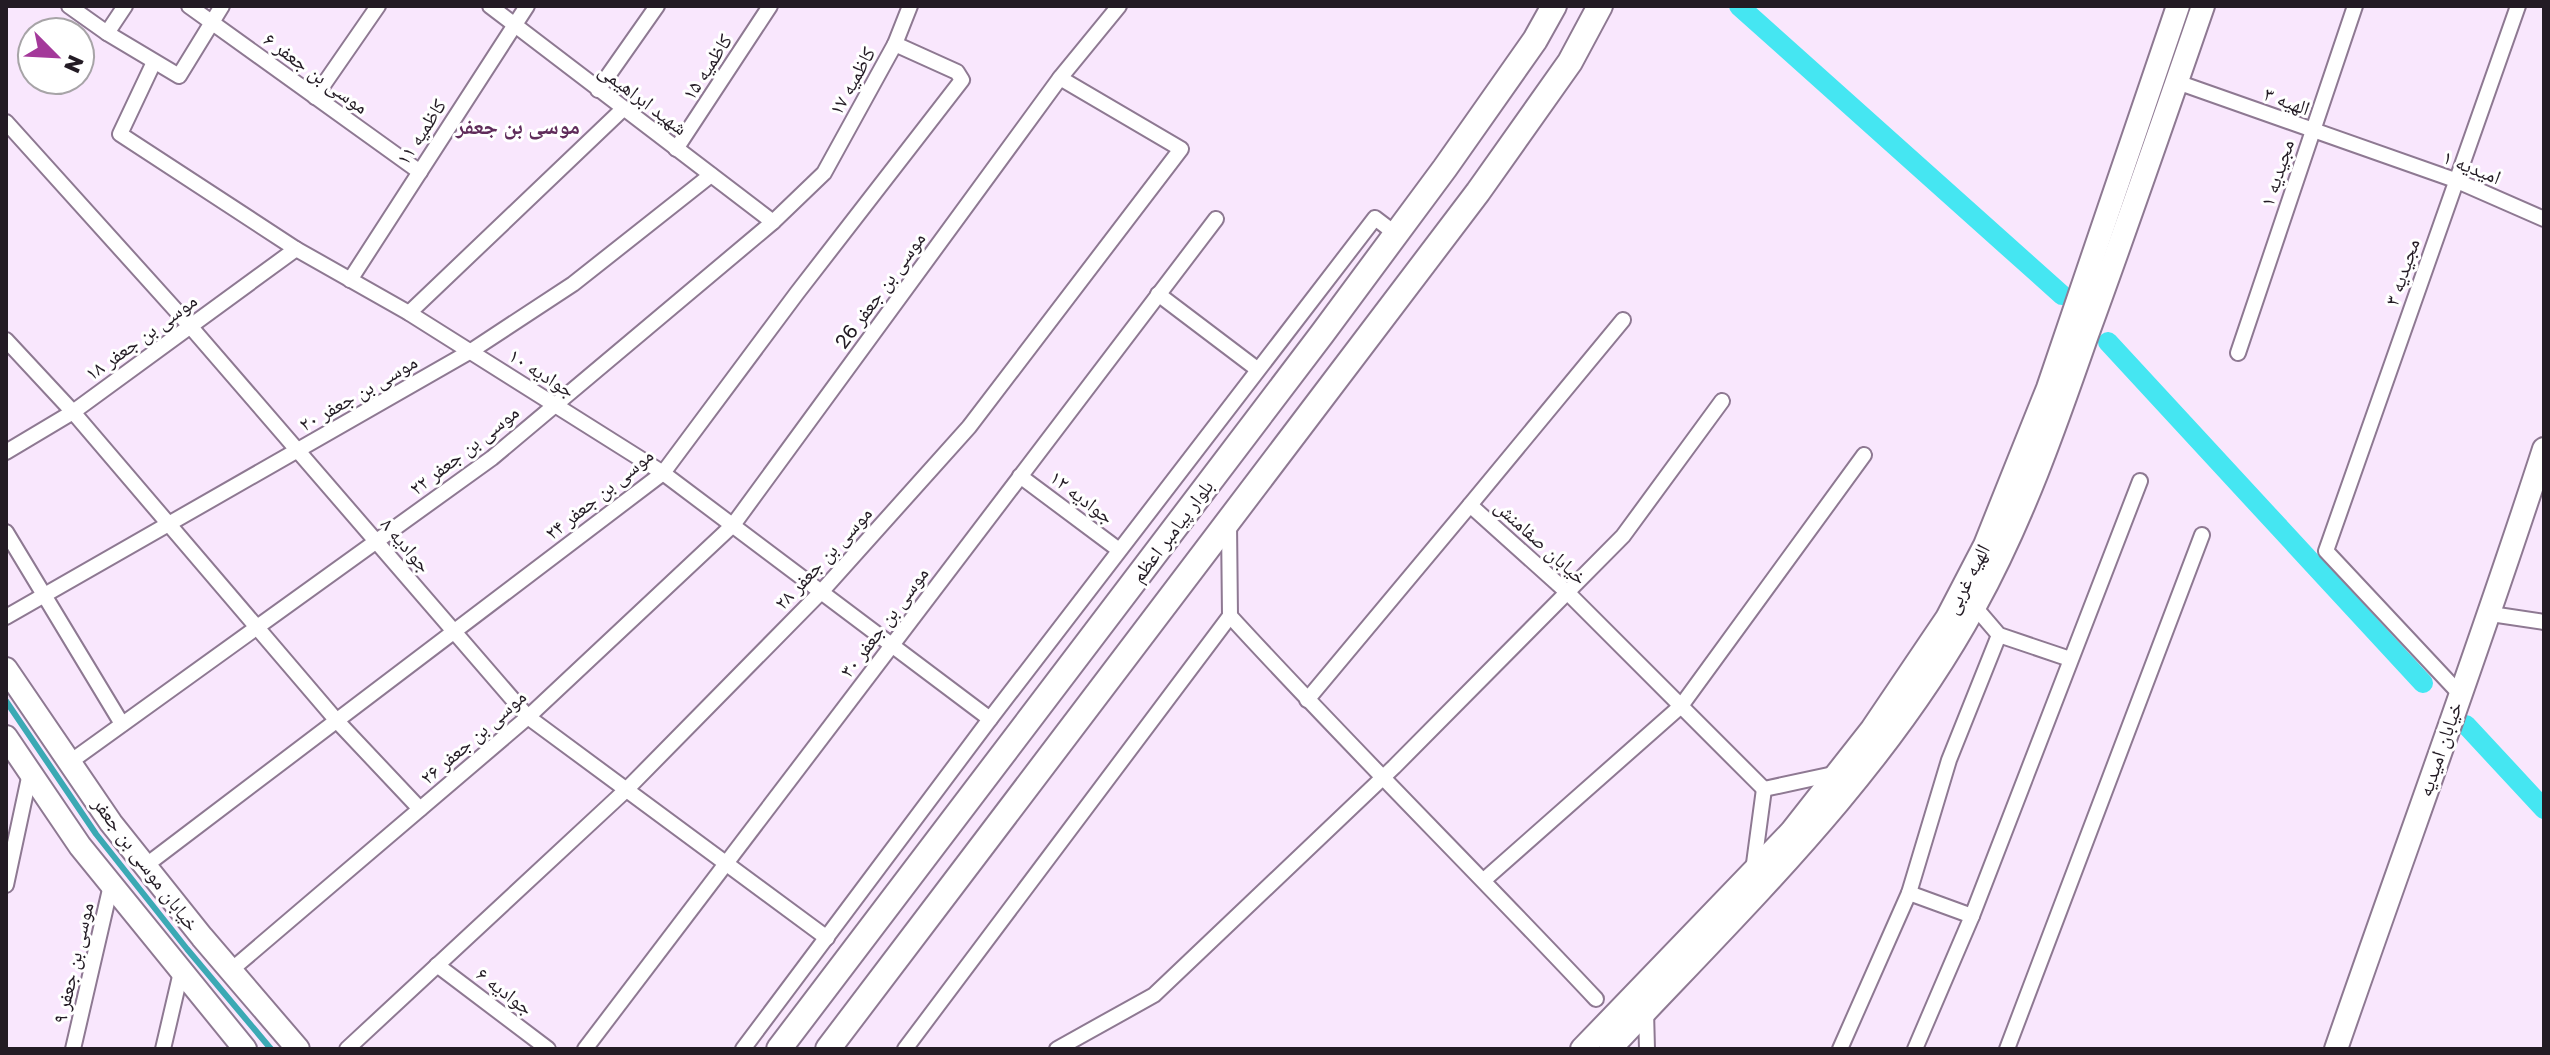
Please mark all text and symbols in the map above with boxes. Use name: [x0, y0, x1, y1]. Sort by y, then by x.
north arrow: [16, 16, 96, 96]
street label: موسی بن جعفر ۶: [259, 26, 374, 119]
street label: کاظمیه ۱۵: [676, 29, 737, 104]
street label: کاظمیه ۱۷: [823, 42, 880, 119]
text: N: [59, 51, 90, 77]
street label: شهید ابراهیمی: [594, 57, 693, 140]
street label: الهیه ۳: [2261, 81, 2313, 120]
street label: کاظمیه ۱۱: [390, 94, 451, 169]
district label: موسی بن جعفر: [455, 112, 580, 140]
street label: مجیدیه ۱: [2254, 136, 2298, 209]
street label: امیدیه ۱: [2440, 144, 2505, 189]
street label: موسی بن جعفر 26: [829, 226, 930, 353]
street label: مجیدیه ۳: [2378, 235, 2424, 308]
street label: موسی بن جعفر ۱۸: [80, 288, 202, 386]
street label: جوادیه ۱۰: [505, 342, 580, 402]
street label: موسی بن جعفر ۲۰: [294, 349, 421, 436]
street label: موسی بن جعفر ۲۲: [404, 399, 524, 500]
street label: موسی بن جعفر ۲۴: [539, 442, 658, 545]
street label: جوادیه ۱۲: [1046, 464, 1120, 528]
street label: بلوار پیامبر اعظم: [1125, 474, 1220, 588]
street label: خیابان صفامنش: [1490, 493, 1593, 590]
street label: موسی بن جعفر ۲۸: [768, 501, 877, 615]
street label: جوادیه ۸: [376, 512, 437, 577]
street label: الهیه غربی: [1938, 540, 1995, 618]
street label: موسی بن جعفر ۳۰: [834, 561, 933, 682]
street label: موسی بن جعفر ۲۶: [415, 684, 531, 789]
street label: خیابان امیدیه: [2412, 698, 2468, 800]
street label: خیابان موسی بن جعفر: [87, 791, 205, 936]
street label: موسی بن جعفر ۹: [46, 900, 99, 1026]
street label: جوادیه ۶: [472, 961, 539, 1020]

